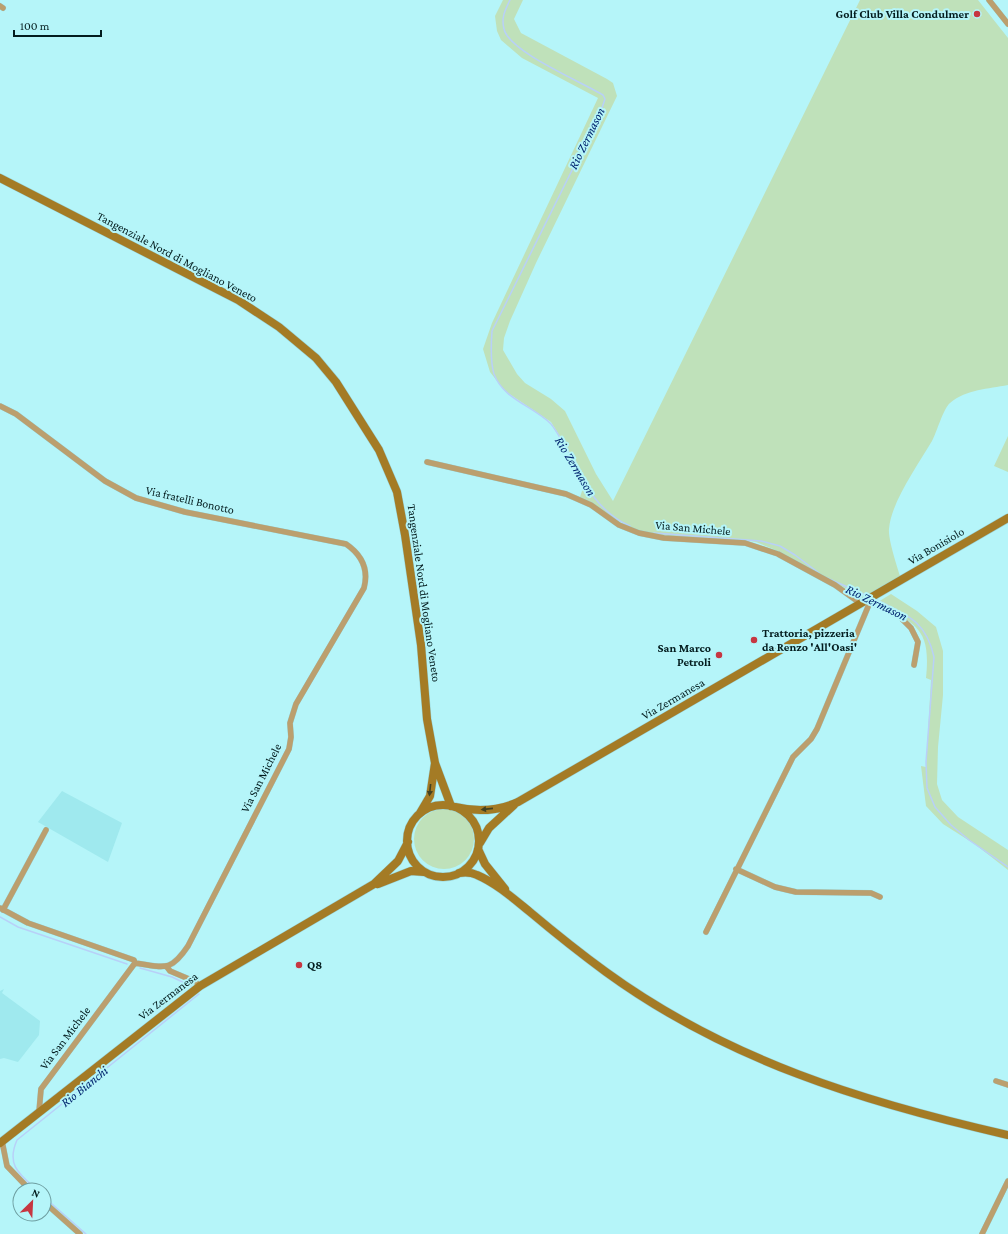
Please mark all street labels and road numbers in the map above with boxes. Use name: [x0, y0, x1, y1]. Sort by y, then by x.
street label: Tangenziale Nord di Mogliano Veneto: [94, 209, 260, 305]
street label: Via fratelli Bonotto: [144, 483, 236, 517]
street label: Tangenziale Nord di Mogliano Veneto: [405, 503, 443, 683]
street label: Via San Michele: [655, 518, 731, 538]
street label: Via Bonisiolo: [905, 524, 967, 568]
street label: Via Zermanesa: [639, 675, 707, 723]
street label: Via San Michele: [238, 741, 284, 815]
street label: Via Zermanesa: [136, 969, 201, 1023]
street label: Via San Michele: [37, 1004, 93, 1072]

